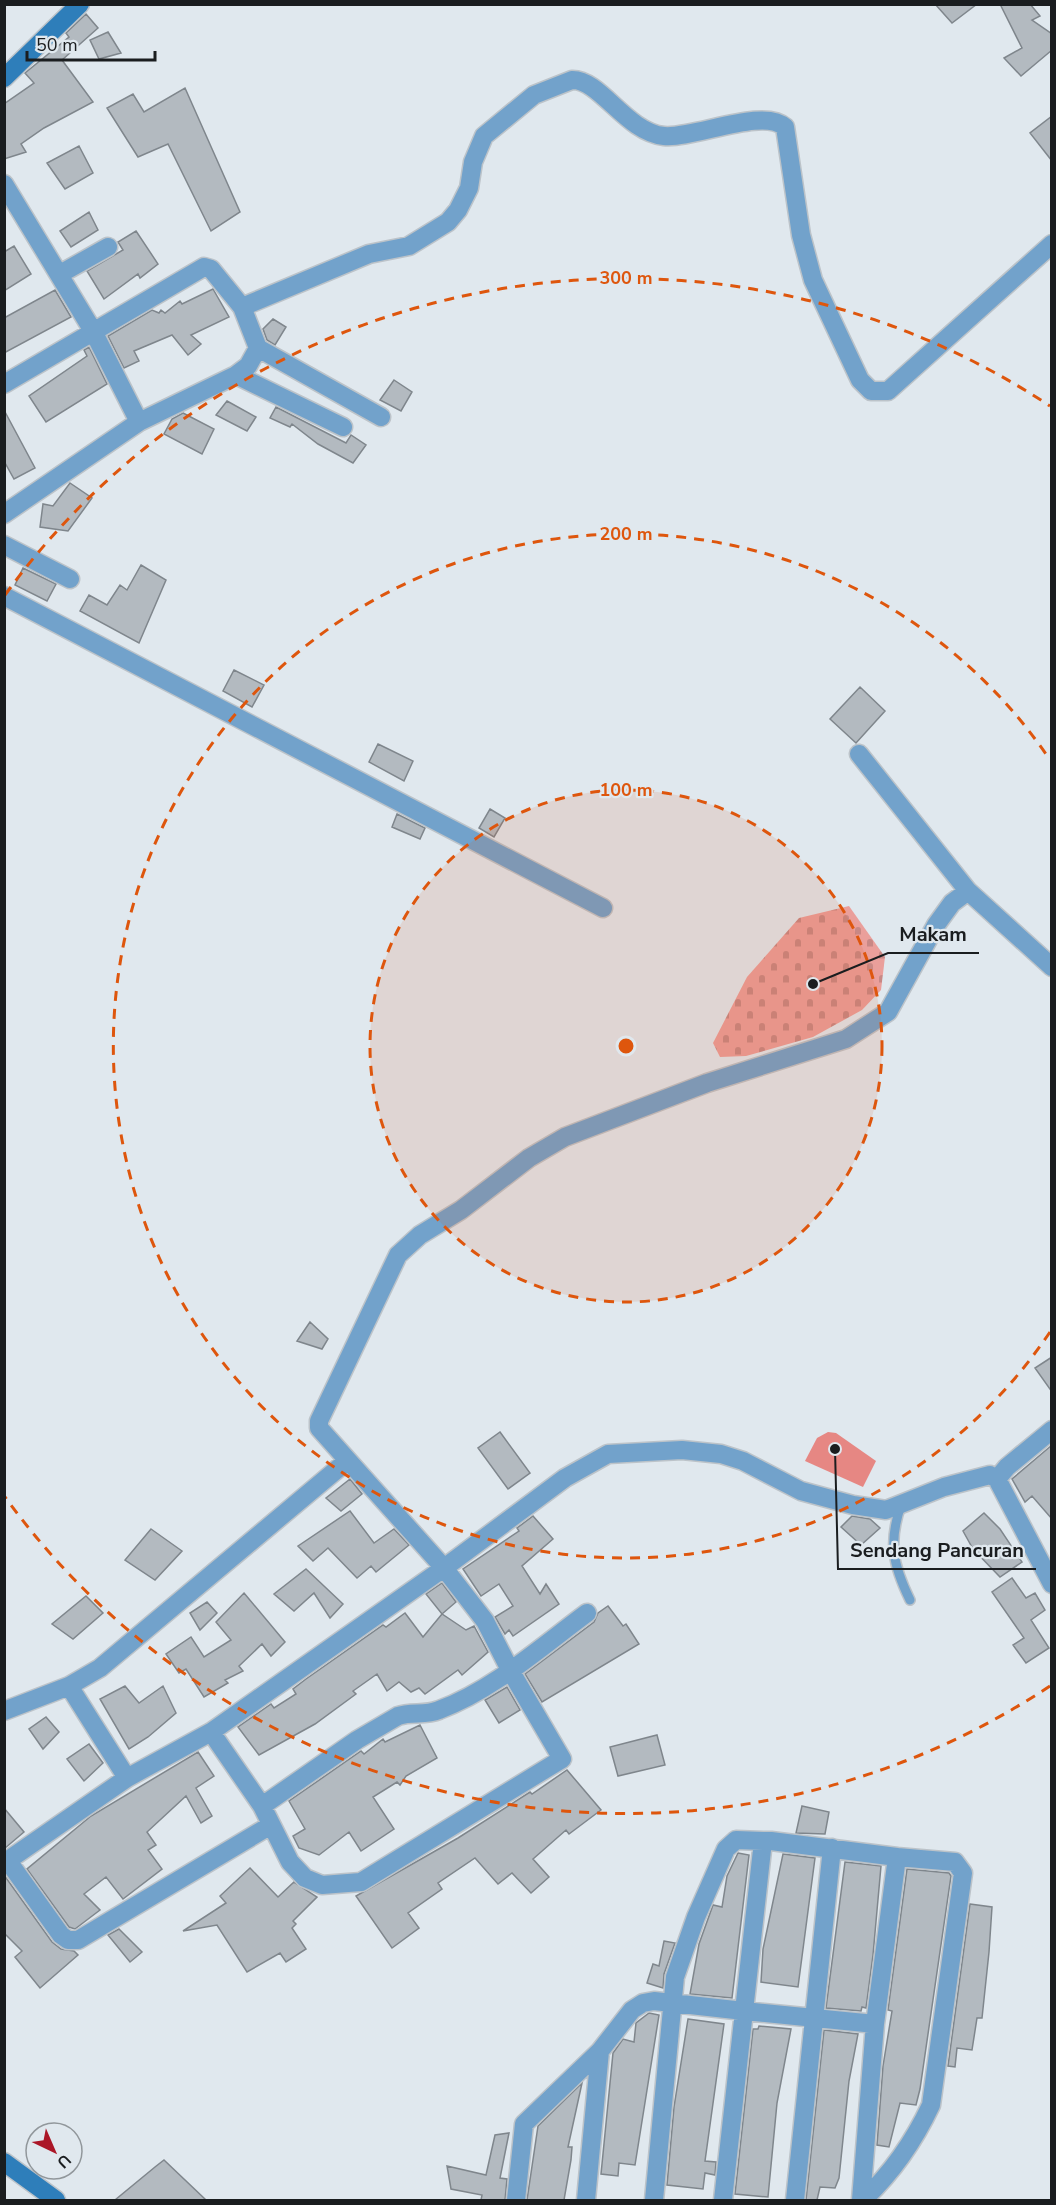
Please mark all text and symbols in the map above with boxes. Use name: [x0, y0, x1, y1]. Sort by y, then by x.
scale bar: [27, 24, 154, 62]
text: 50 m: [36, 33, 78, 57]
text: 300 m: [599, 266, 653, 290]
text: 200 m: [599, 522, 653, 546]
text: 100 m: [599, 778, 653, 802]
callout: Makam: [888, 915, 979, 953]
text: Makam: [899, 921, 967, 948]
centre of rings: [616, 1036, 636, 1056]
callout: Sendang Pancuran: [838, 1531, 1036, 1569]
text: Sendang Pancuran: [850, 1537, 1024, 1564]
north arrow: [24, 2121, 84, 2181]
text: U: [52, 2149, 76, 2173]

